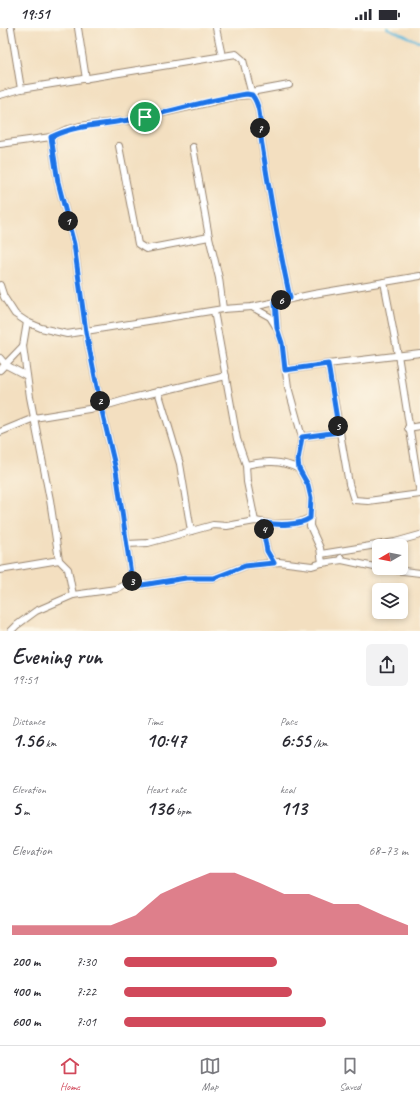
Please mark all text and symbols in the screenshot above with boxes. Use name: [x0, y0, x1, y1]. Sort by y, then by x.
text: 19:51: [20, 5, 50, 24]
pin: [128, 100, 162, 134]
icon: arrive: [134, 106, 156, 128]
pin: 7: [250, 118, 270, 138]
text: 7: [258, 121, 262, 135]
pin: 1: [58, 211, 78, 231]
text: 1: [66, 214, 70, 228]
pin: 6: [271, 290, 291, 310]
text: 6: [278, 293, 284, 307]
pin: 2: [90, 391, 110, 411]
text: 2: [98, 394, 102, 408]
pin: 5: [328, 416, 348, 436]
text: 5: [336, 419, 340, 433]
pin: 4: [254, 519, 274, 539]
text: 4: [262, 522, 266, 536]
north arrow: [372, 539, 408, 575]
map controls: [372, 539, 408, 619]
pin: 3: [122, 571, 142, 591]
text: 3: [130, 574, 134, 588]
button: layers: [372, 583, 408, 619]
text: Evening run: [12, 643, 102, 671]
button: share: [366, 644, 408, 686]
text: 19:51: [12, 672, 38, 688]
text: Distance: [12, 714, 45, 728]
text: Time: [146, 714, 163, 728]
text: Pace: [280, 714, 297, 728]
text: 1.56: [12, 728, 43, 753]
text: 10:47: [146, 728, 186, 753]
text: 6:55: [280, 728, 311, 753]
text: km: [43, 736, 56, 750]
text: /km: [311, 736, 328, 750]
text: Elevation: [12, 782, 46, 796]
text: Heart rate: [146, 782, 186, 796]
text: kcal: [280, 782, 295, 796]
text: 5: [12, 796, 21, 821]
text: 136: [146, 796, 173, 821]
text: 113: [280, 796, 307, 821]
text: m: [21, 804, 30, 818]
text: bpm: [173, 804, 191, 818]
text: Elevation: [12, 843, 52, 859]
text: 68–73 m: [368, 843, 408, 859]
text: 200 m: [12, 954, 40, 970]
text: 7:30: [76, 954, 96, 970]
text: 400 m: [12, 984, 40, 1000]
text: 7:22: [76, 984, 96, 1000]
text: 600 m: [12, 1014, 40, 1030]
text: 7:01: [76, 1014, 96, 1030]
tab: Home: [59, 1055, 81, 1093]
tab: Map: [199, 1055, 221, 1093]
tab: Saved: [339, 1055, 361, 1093]

